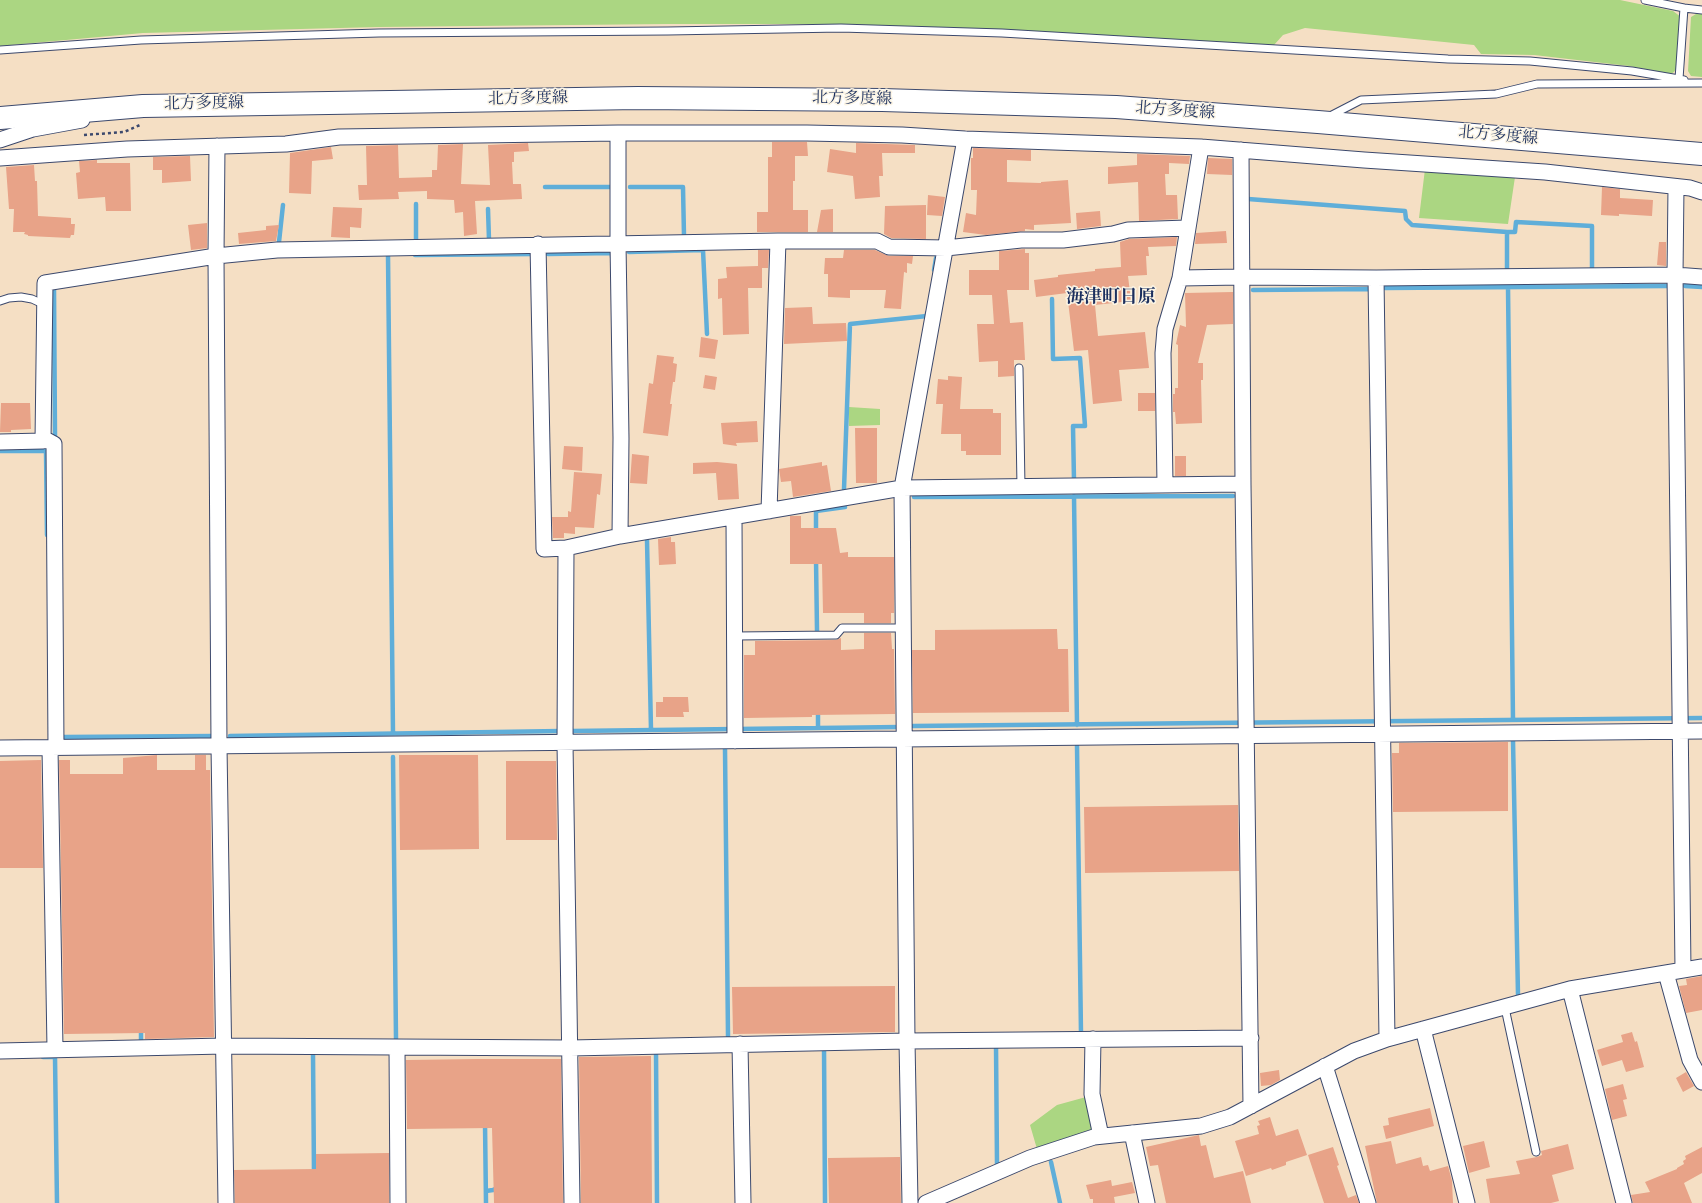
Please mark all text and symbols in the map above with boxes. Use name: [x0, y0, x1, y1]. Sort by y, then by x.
street label: 北方多度線: [488, 90, 568, 110]
street label: 北方多度線: [812, 90, 892, 110]
street label: 北方多度線: [164, 95, 244, 115]
street label: 北方多度線: [1134, 100, 1216, 124]
street label: 北方多度線: [1457, 124, 1539, 150]
district label: 海津町日原: [1066, 288, 1156, 310]

